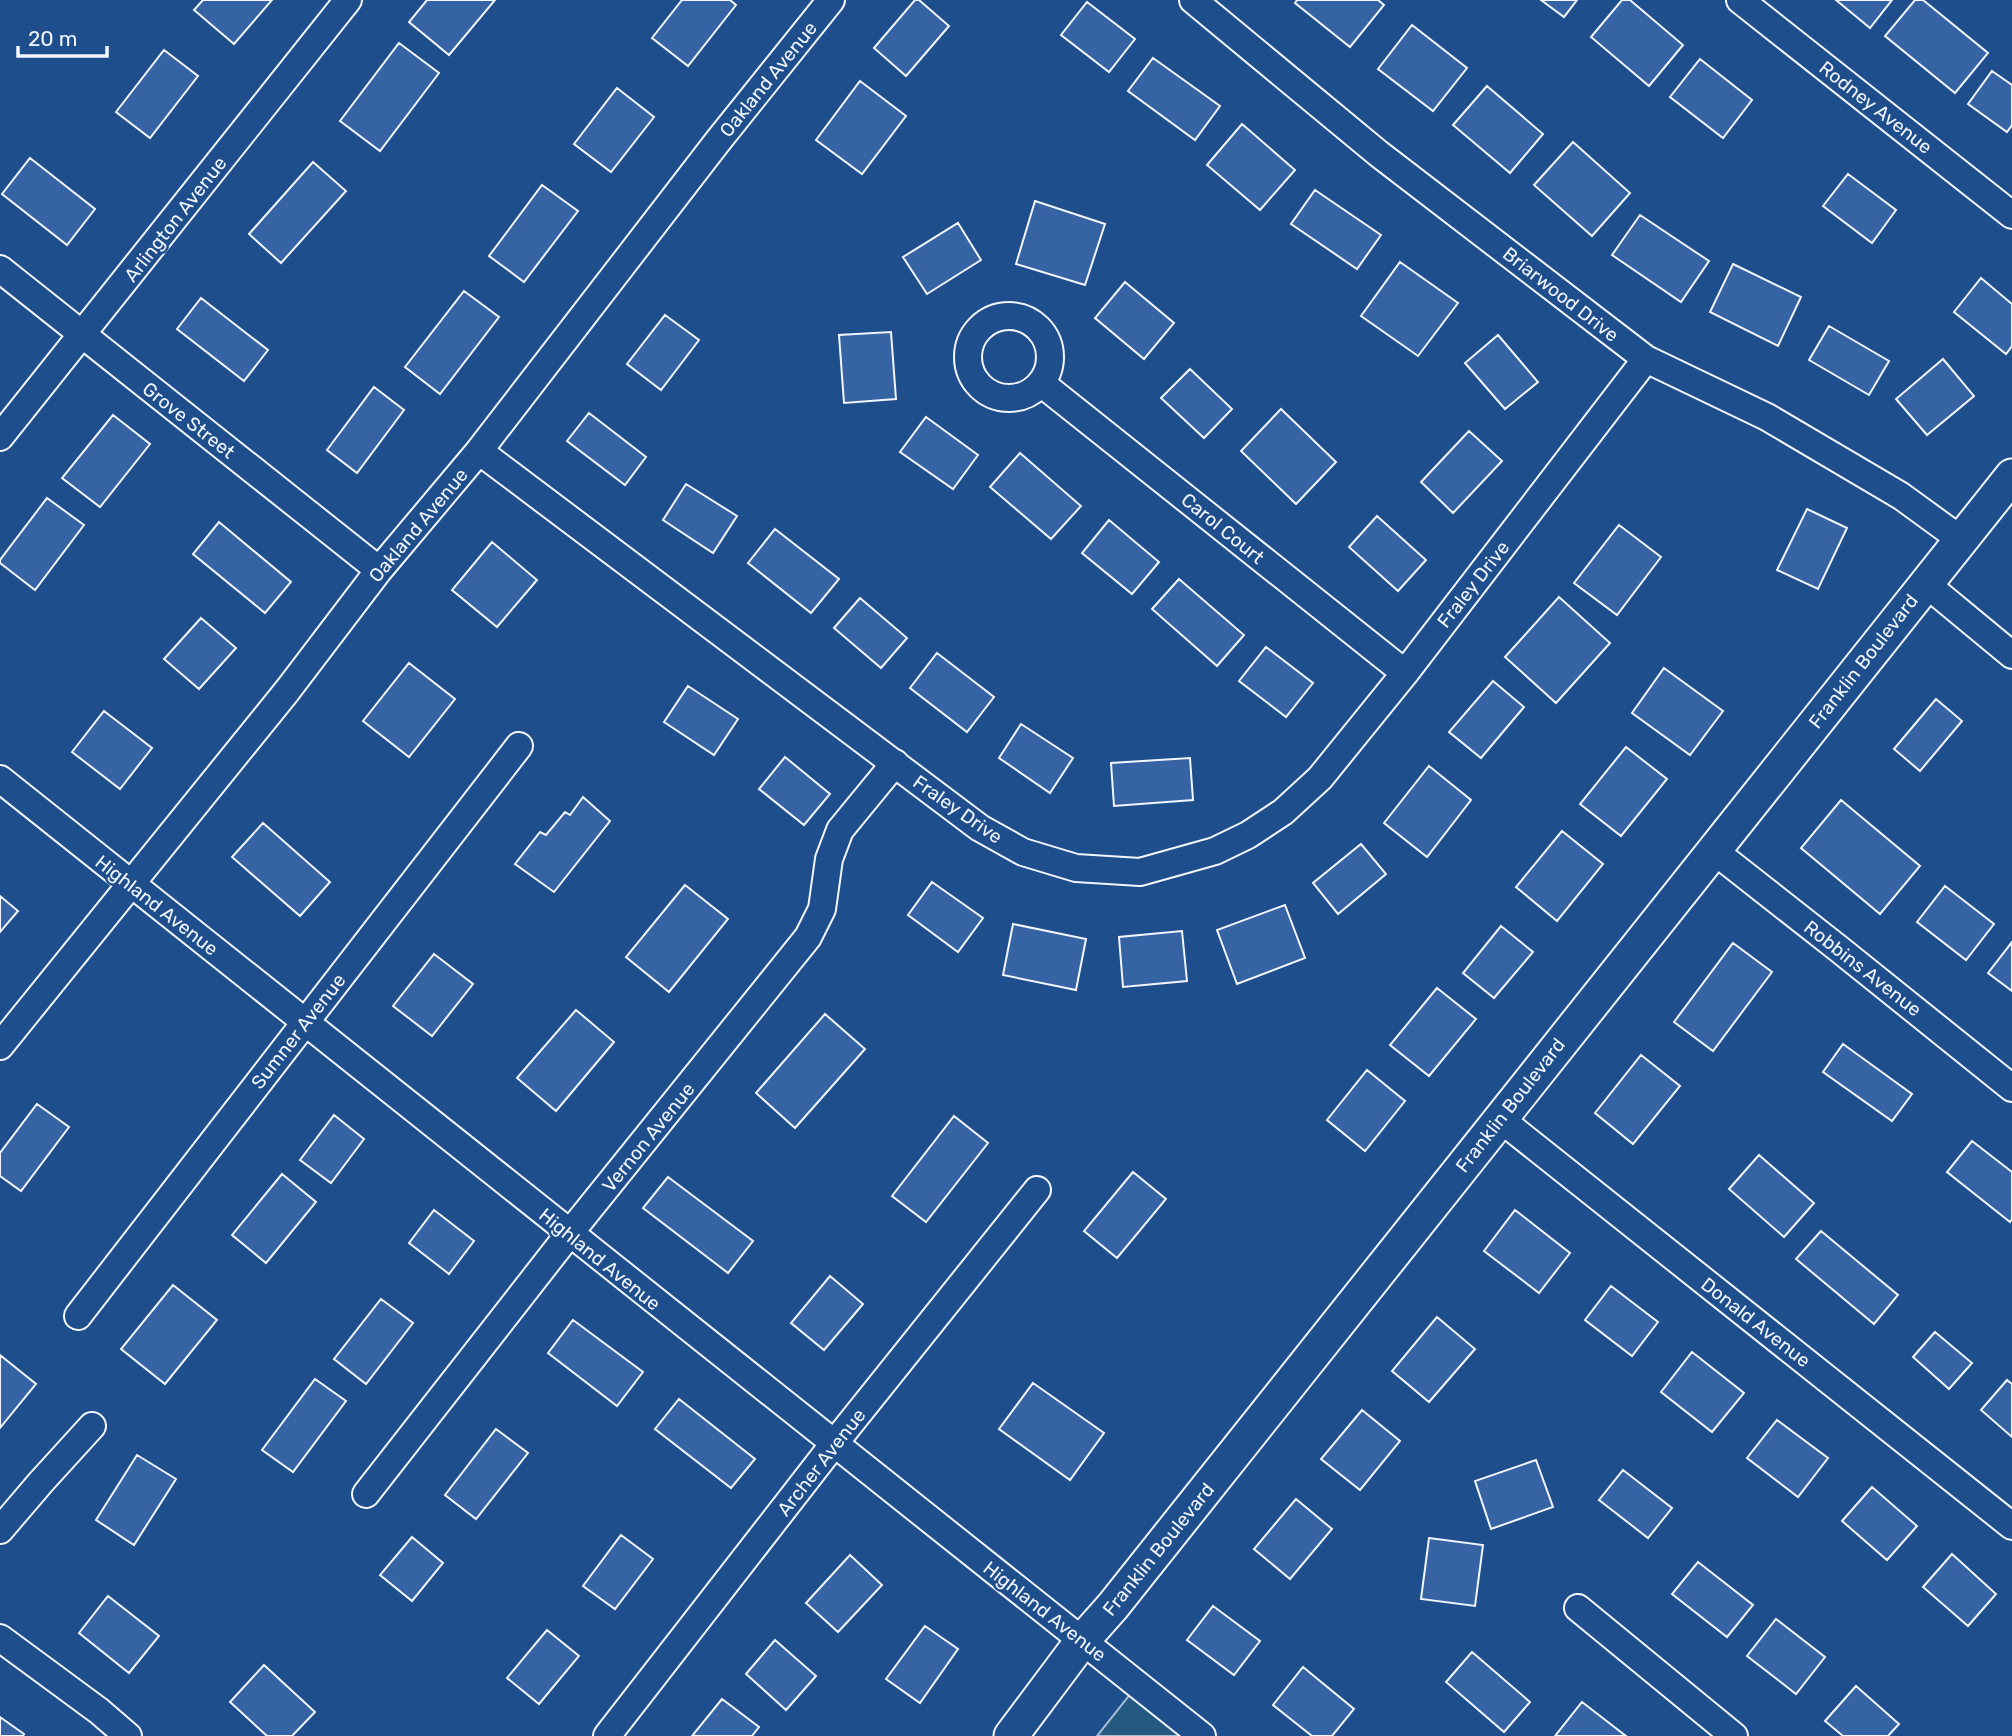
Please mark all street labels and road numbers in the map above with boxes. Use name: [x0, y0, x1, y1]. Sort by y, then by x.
street label: Oakland Avenue: [715, 17, 822, 142]
street label: Rodney Avenue: [1815, 56, 1937, 159]
street label: Arlington Avenue: [119, 152, 231, 287]
street label: Briarwood Drive: [1498, 242, 1623, 347]
street label: Grove Street: [138, 377, 240, 464]
street label: Oakland Avenue: [364, 464, 473, 587]
street label: Carol Court: [1177, 488, 1269, 569]
street label: Fraley Drive: [1432, 536, 1514, 632]
street label: Franklin Boulevard: [1804, 590, 1923, 733]
street label: Fraley Drive: [909, 770, 1007, 849]
street label: Highland Avenue: [91, 850, 223, 961]
street label: Robbins Avenue: [1800, 916, 1926, 1021]
street label: Sumner Avenue: [246, 969, 350, 1093]
street label: Franklin Boulevard: [1451, 1034, 1570, 1177]
street label: Vernon Avenue: [597, 1078, 699, 1197]
street label: Highland Avenue: [534, 1203, 665, 1315]
street label: Donald Avenue: [1696, 1273, 1815, 1372]
street label: Archer Avenue: [772, 1404, 870, 1521]
street label: Franklin Boulevard: [1098, 1478, 1219, 1620]
street label: Highland Avenue: [979, 1556, 1111, 1667]

